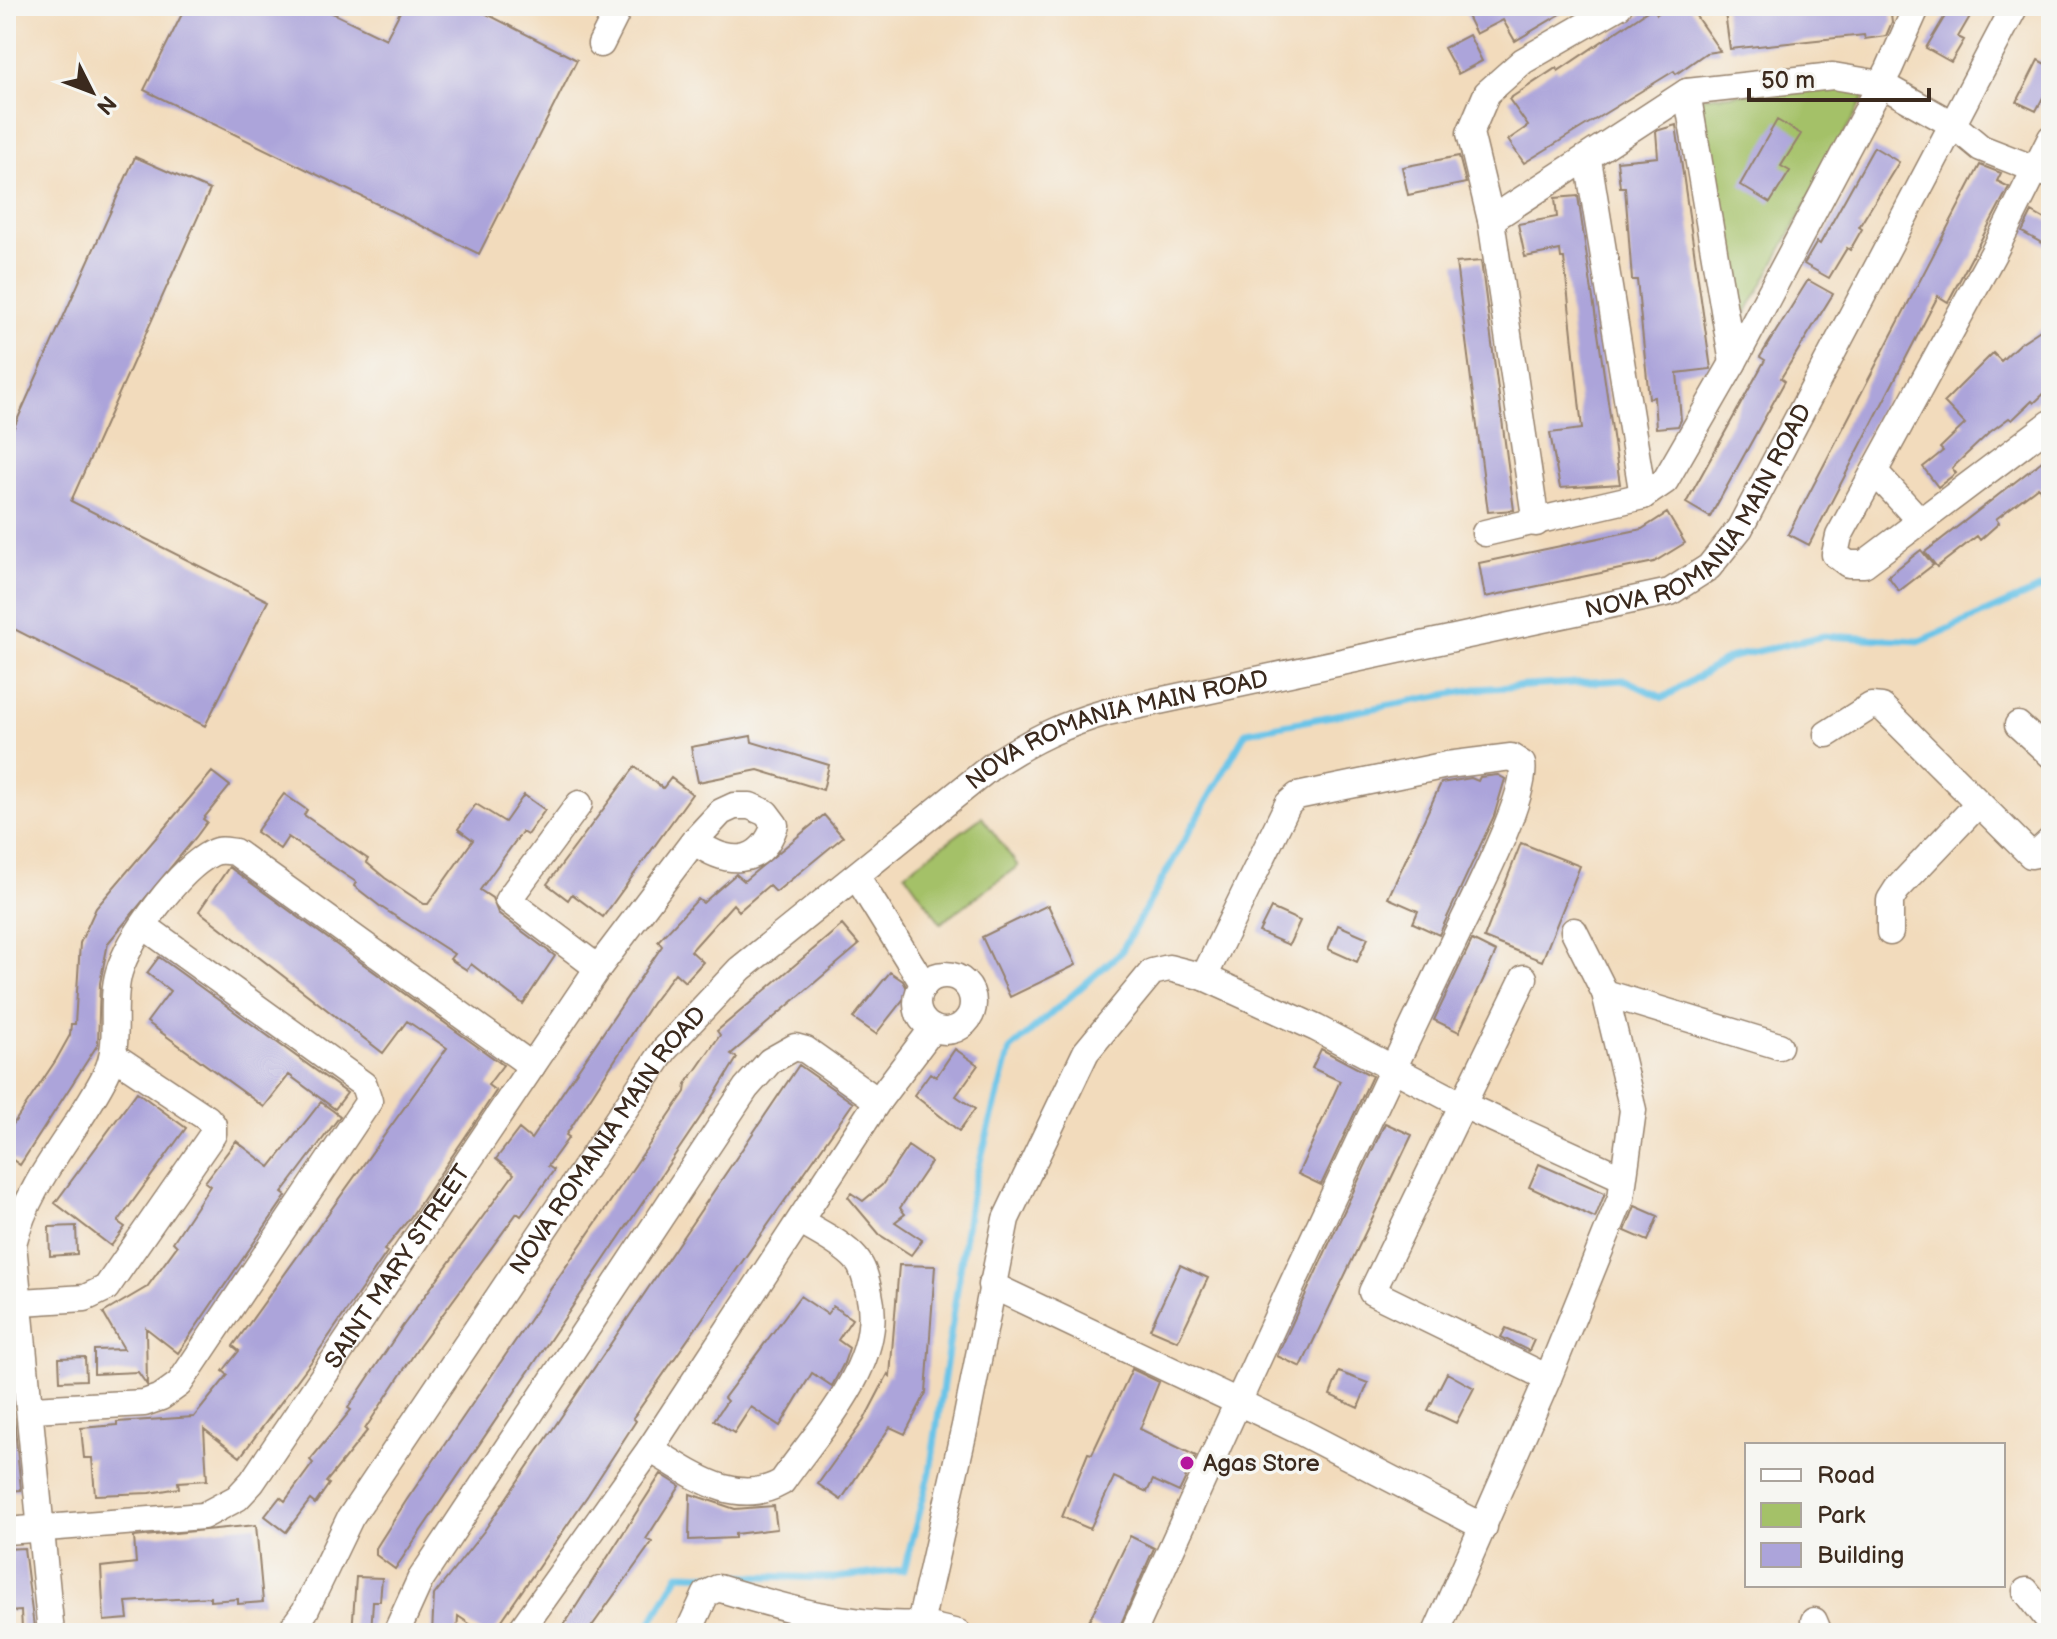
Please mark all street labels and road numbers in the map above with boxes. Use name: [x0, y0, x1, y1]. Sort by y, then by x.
street label: NOVA ROMANIA MAIN ROAD: [1582, 399, 1817, 624]
street label: NOVA ROMANIA MAIN ROAD: [960, 664, 1271, 796]
street label: NOVA ROMANIA MAIN ROAD: [503, 1000, 712, 1280]
street label: SAINT MARY STREET: [318, 1158, 477, 1374]

